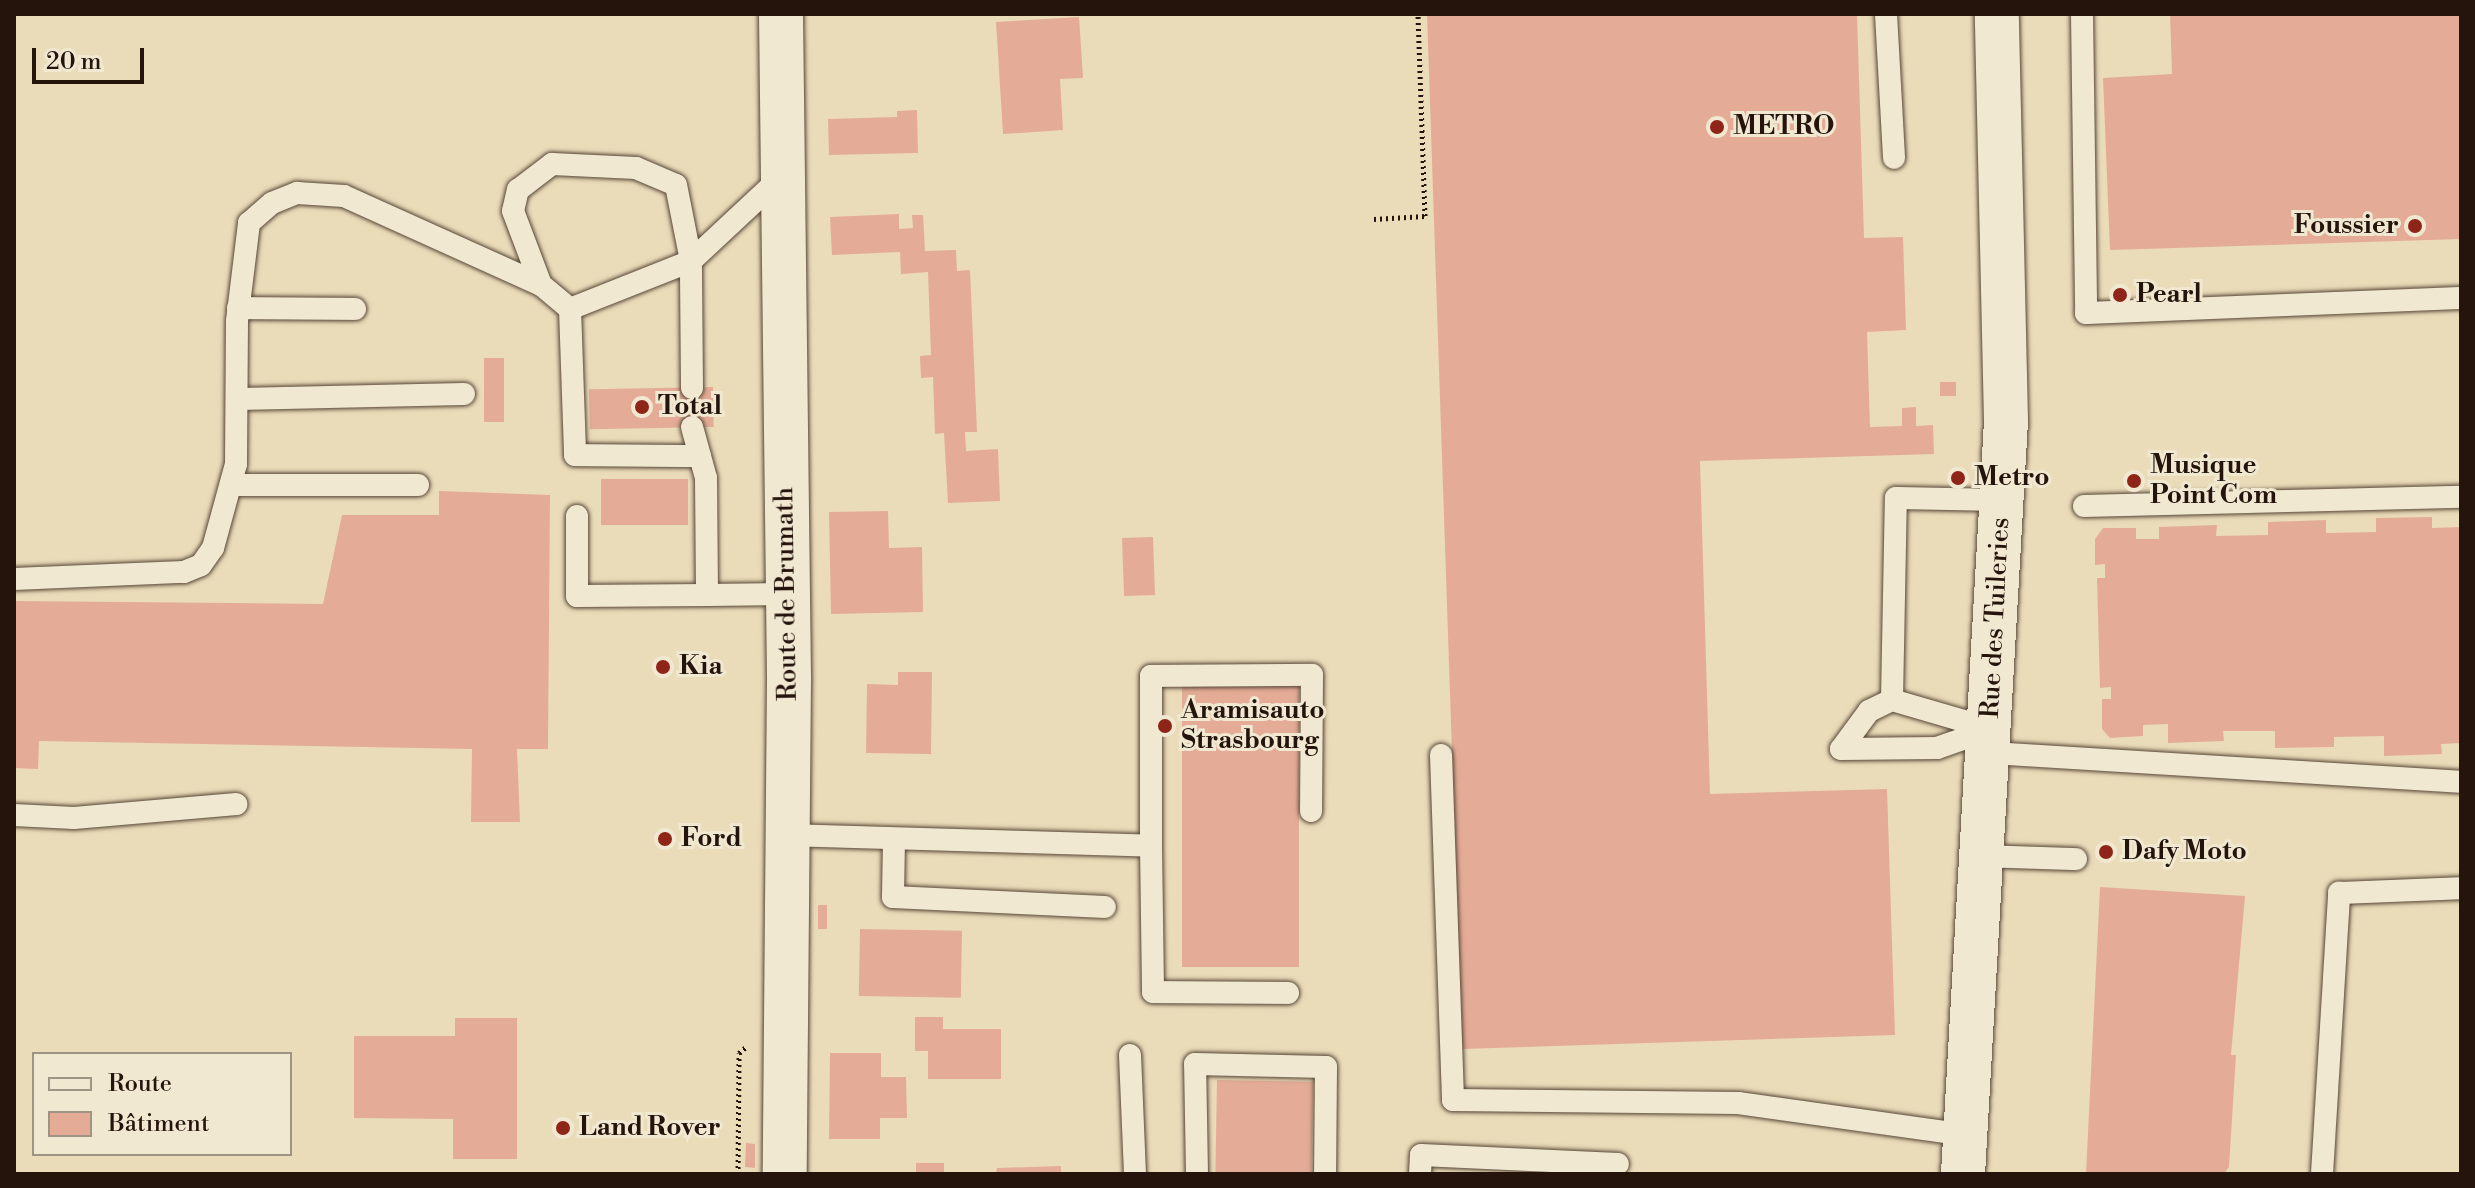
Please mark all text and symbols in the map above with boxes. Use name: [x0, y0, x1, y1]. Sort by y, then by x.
scale bar: [36, 32, 148, 82]
text: 20 m: [46, 47, 102, 77]
place label: METRO: [1733, 111, 1834, 143]
marker: METRO: [1708, 118, 1726, 136]
place label: Foussier: [2294, 210, 2399, 242]
marker: Foussier: [2406, 217, 2424, 235]
place label: Pearl: [2136, 279, 2202, 311]
marker: Pearl: [2111, 286, 2129, 304]
place label: Total: [658, 391, 722, 423]
marker: Total: [633, 398, 651, 416]
place label: Musique Point Com: [2150, 450, 2277, 512]
place label: Metro: [1974, 462, 2050, 494]
marker: Metro: [1949, 469, 1967, 487]
marker: Musique Point Com: [2125, 472, 2143, 490]
street label: Route de Brumath: [770, 487, 804, 701]
street label: Rue des Tuileries: [1975, 517, 2017, 719]
place label: Kia: [679, 651, 722, 683]
marker: Kia: [654, 658, 672, 676]
place label: Aramisauto Strasbourg: [1181, 695, 1324, 756]
marker: Aramisauto Strasbourg: [1156, 717, 1174, 735]
place label: Ford: [681, 823, 742, 855]
marker: Ford: [656, 830, 674, 848]
place label: Dafy Moto: [2122, 836, 2247, 868]
marker: Dafy Moto: [2097, 843, 2115, 861]
legend: [32, 1052, 292, 1156]
text: Route: [108, 1069, 172, 1099]
text: Bâtiment: [108, 1109, 209, 1139]
place label: Land Rover: [579, 1112, 721, 1144]
marker: Land Rover: [554, 1119, 572, 1137]

